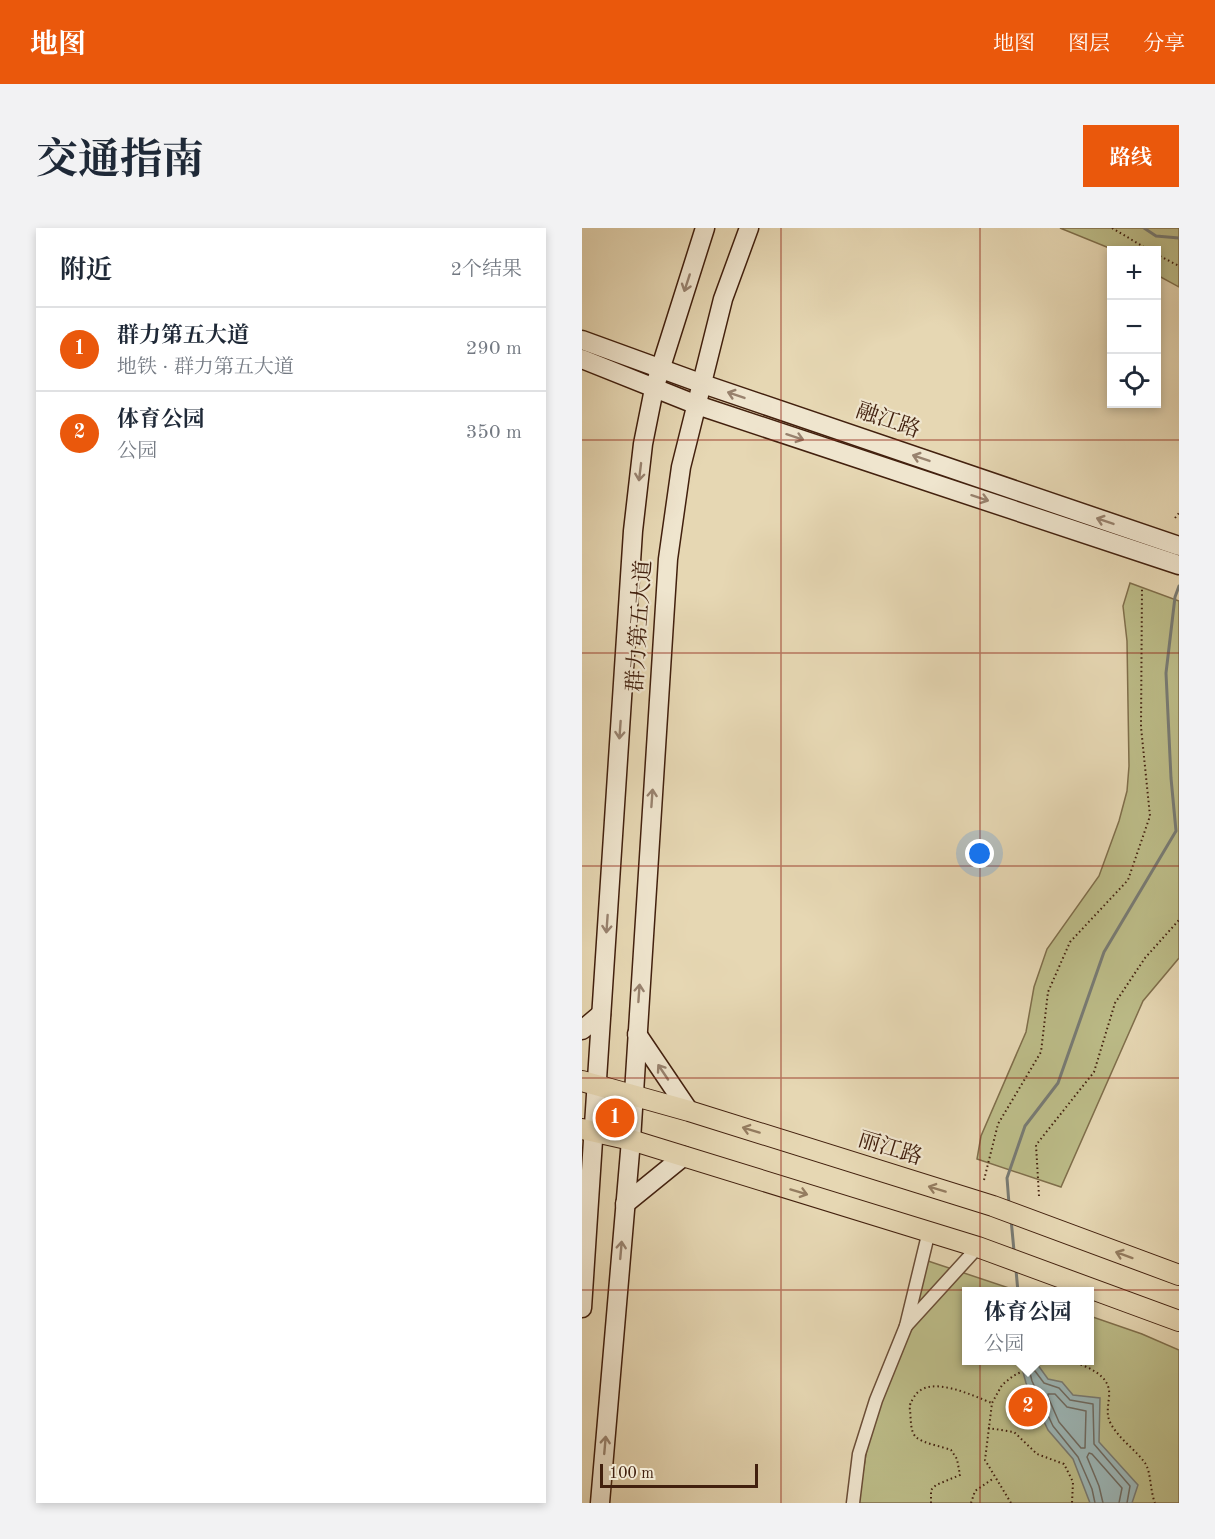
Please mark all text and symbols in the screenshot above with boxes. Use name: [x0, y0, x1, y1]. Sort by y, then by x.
text: 地图: [30, 32, 86, 60]
text: 地图: [993, 34, 1035, 55]
text: 图层: [1068, 34, 1110, 55]
text: 分享: [1143, 34, 1185, 55]
button: 路线: [1083, 125, 1179, 187]
text: 交通指南: [36, 141, 204, 183]
map controls: [1107, 246, 1161, 408]
button: +: [1107, 246, 1161, 300]
text: 附近: [60, 258, 112, 284]
text: 2个结果: [450, 260, 522, 280]
one-way arrow: [680, 274, 691, 292]
button: −: [1107, 300, 1161, 354]
text: 群力第五大道: [117, 325, 249, 347]
text: 1: [74, 339, 85, 359]
text: 290 m: [466, 339, 522, 359]
button: locate: [1107, 354, 1161, 408]
text: 地铁 · 群力第五大道: [117, 358, 294, 378]
one-way arrow: [727, 389, 746, 400]
street label: 融江路: [853, 398, 923, 442]
text: 体育公园: [117, 409, 205, 431]
text: 2: [74, 423, 85, 443]
text: 350 m: [466, 423, 522, 443]
one-way arrow: [785, 433, 803, 444]
text: 公园: [117, 442, 157, 462]
one-way arrow: [912, 451, 931, 462]
one-way arrow: [634, 462, 645, 482]
one-way arrow: [970, 494, 989, 505]
one-way arrow: [1096, 514, 1115, 525]
street label: 群力第五大道: [622, 559, 656, 693]
one-way arrow: [614, 719, 625, 739]
one-way arrow: [647, 789, 658, 809]
your location: [965, 839, 994, 868]
one-way arrow: [601, 914, 612, 934]
one-way arrow: [634, 984, 645, 1004]
one-way arrow: [657, 1065, 669, 1081]
pin: 1: [596, 1096, 634, 1140]
one-way arrow: [742, 1124, 761, 1135]
street label: 丽江路: [855, 1127, 925, 1169]
one-way arrow: [928, 1183, 947, 1194]
one-way arrow: [790, 1187, 809, 1198]
one-way arrow: [616, 1241, 627, 1261]
one-way arrow: [1115, 1249, 1134, 1260]
popup: [962, 1287, 1094, 1365]
text: 体育公园: [984, 1302, 1072, 1324]
text: 公园: [984, 1335, 1024, 1355]
pin: 2: [1008, 1384, 1048, 1430]
one-way arrow: [600, 1435, 611, 1455]
scale bar: [600, 1461, 758, 1488]
text: 100 m: [609, 1466, 654, 1482]

